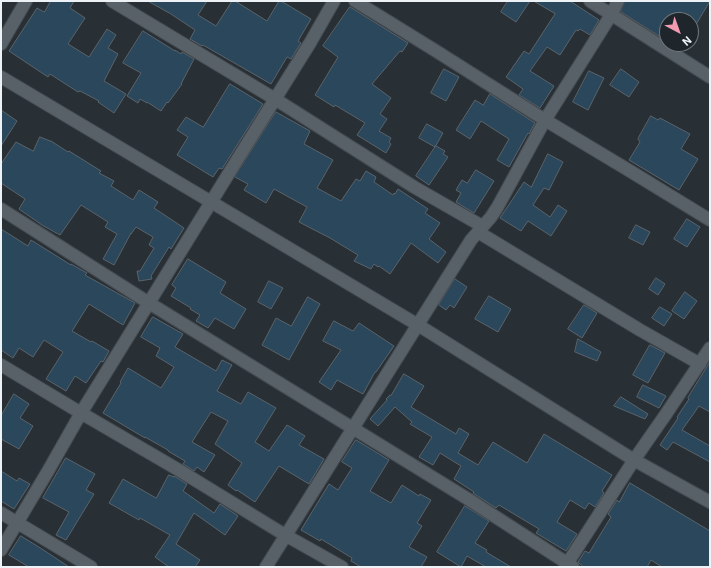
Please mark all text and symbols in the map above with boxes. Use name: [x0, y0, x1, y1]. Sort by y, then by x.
north arrow: [659, 12, 699, 52]
text: N: [679, 33, 694, 48]

